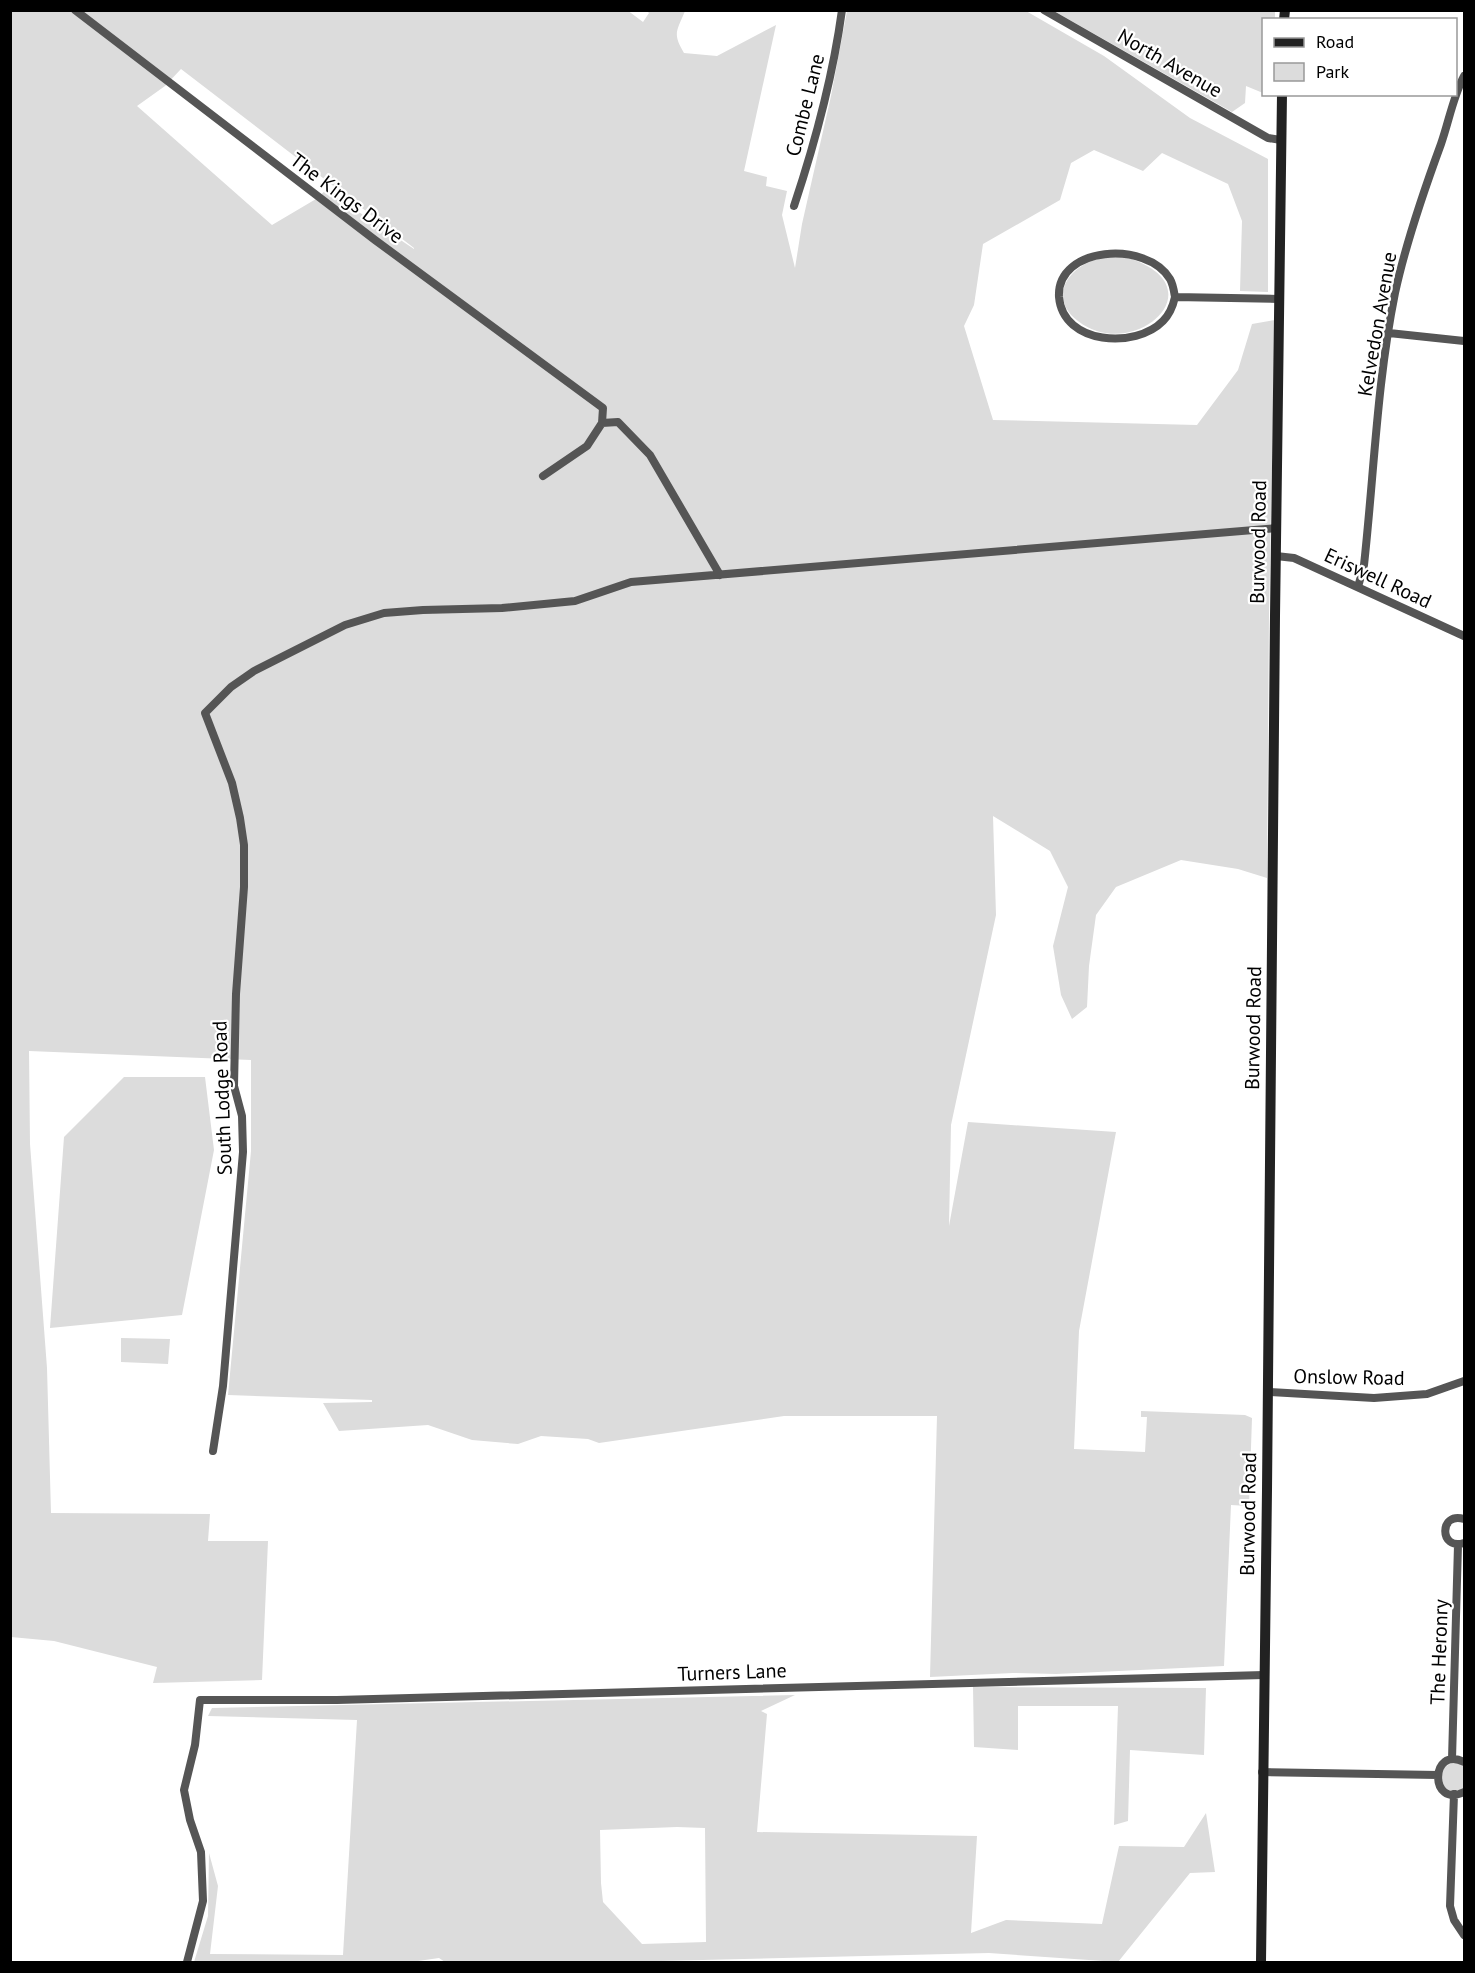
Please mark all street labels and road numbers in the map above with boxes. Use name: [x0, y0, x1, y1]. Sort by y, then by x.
street label: North Avenue: [1113, 23, 1227, 103]
street label: Combe Lane: [780, 51, 830, 159]
street label: The Kings Drive: [285, 147, 409, 249]
street label: Kelvedon Avenue: [1351, 250, 1403, 398]
street label: Burwood Road: [1244, 480, 1272, 604]
street label: Eriswell Road: [1320, 542, 1436, 614]
street label: Burwood Road: [1239, 966, 1267, 1090]
street label: South Lodge Road: [206, 1020, 238, 1176]
street label: Onslow Road: [1293, 1363, 1405, 1391]
street label: Burwood Road: [1234, 1452, 1262, 1576]
street label: The Heronry: [1424, 1598, 1454, 1705]
street label: Turners Lane: [677, 1657, 787, 1687]

